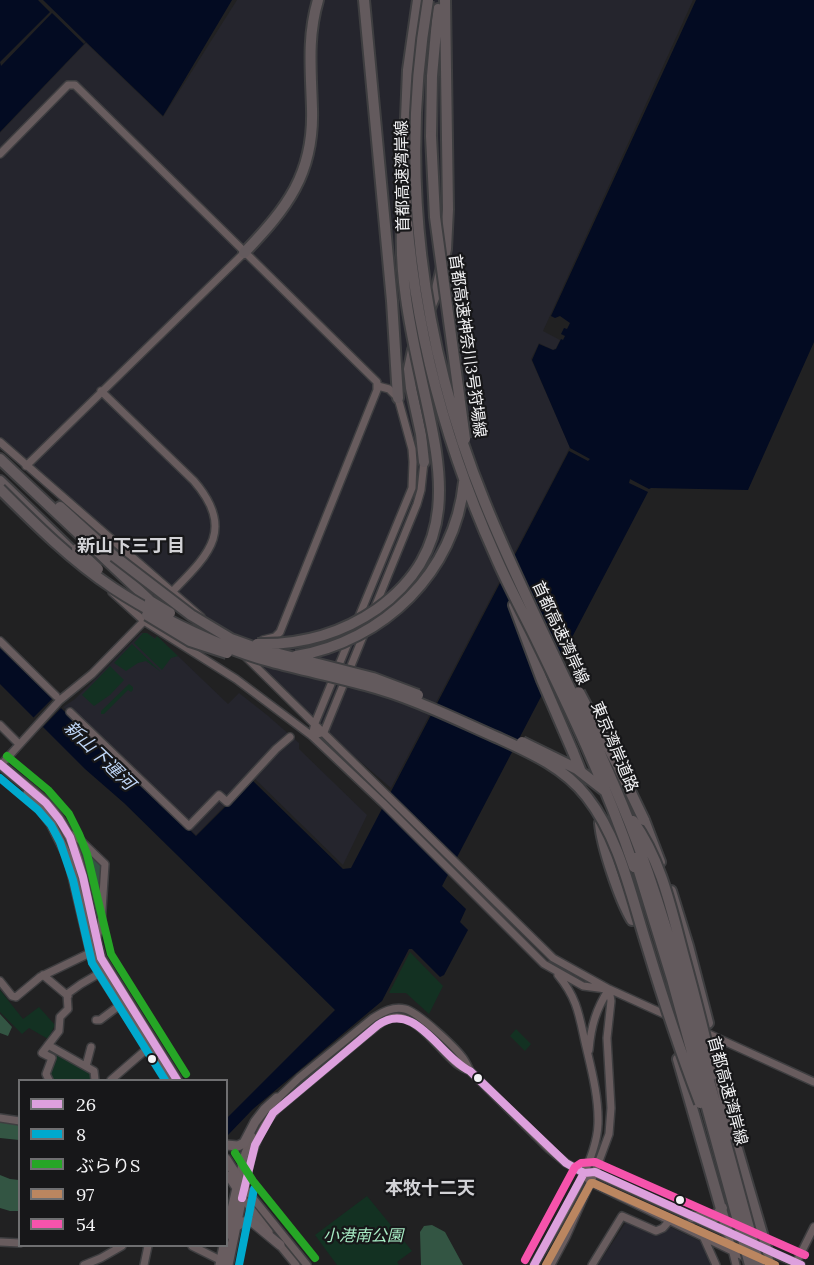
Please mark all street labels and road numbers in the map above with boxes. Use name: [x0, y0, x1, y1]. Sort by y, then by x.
street label: 首都高速湾岸線: [392, 120, 414, 232]
street label: 首都高速神奈川3号狩場線: [445, 253, 489, 439]
street label: 首都高速湾岸線: [528, 578, 592, 688]
street label: 東京湾岸道路: [586, 699, 642, 795]
street label: 首都高速湾岸線: [703, 1034, 751, 1148]

